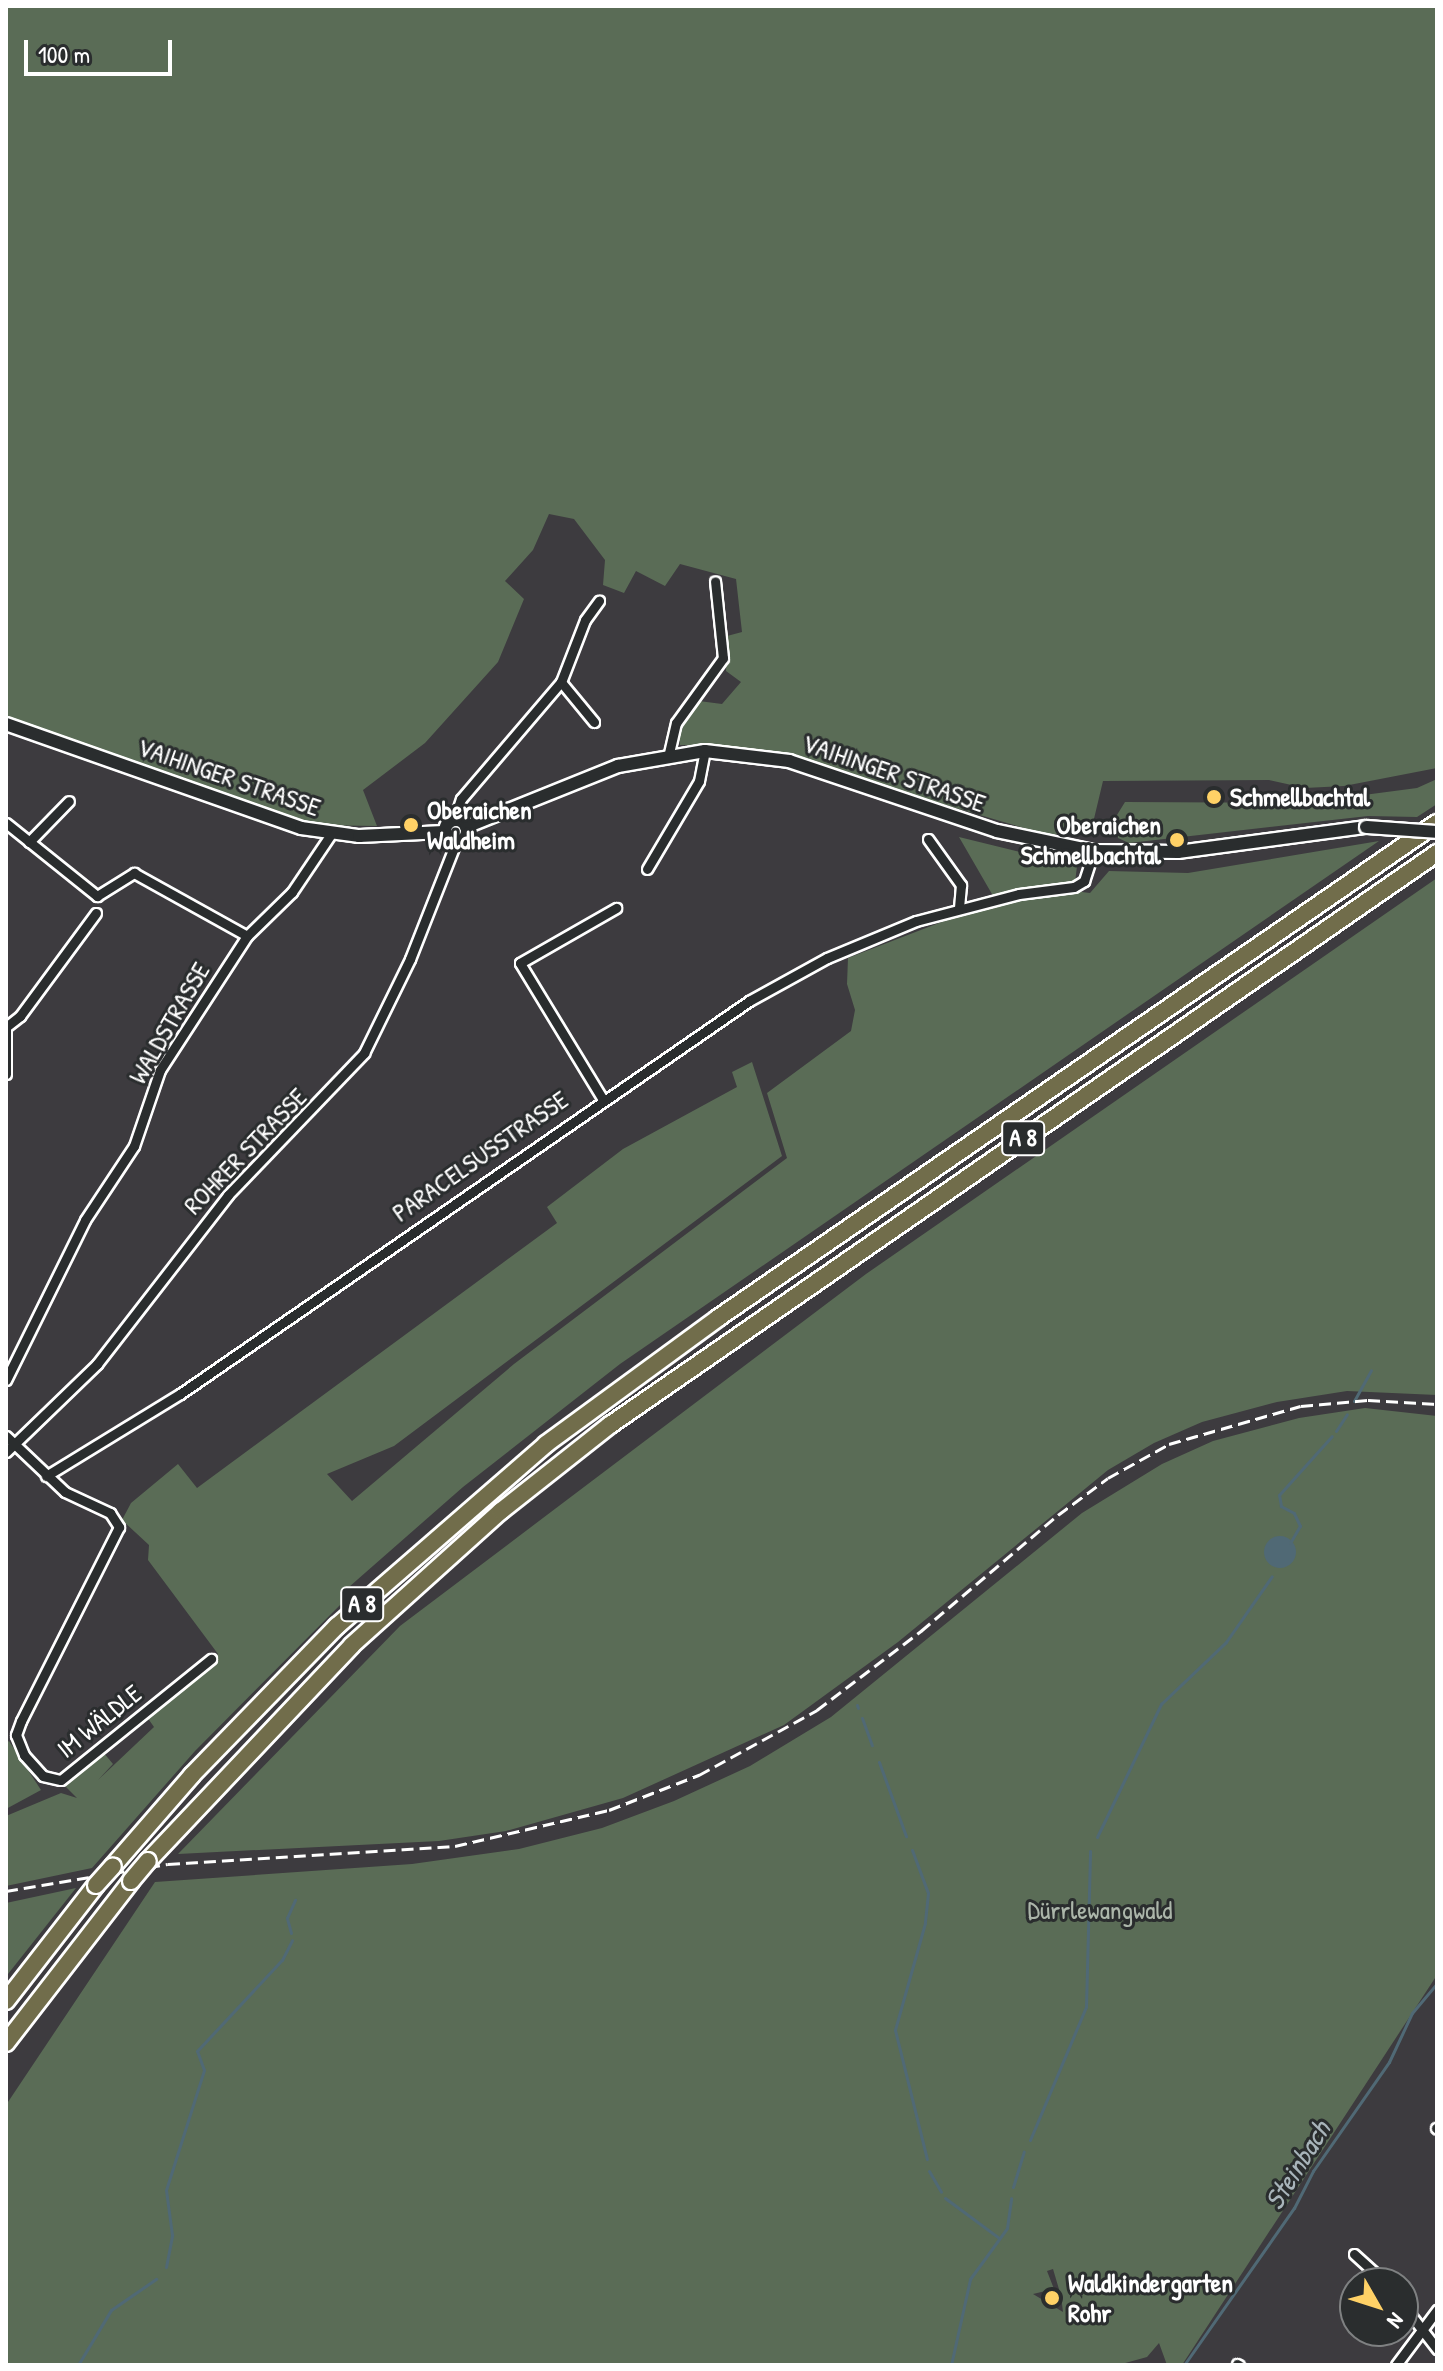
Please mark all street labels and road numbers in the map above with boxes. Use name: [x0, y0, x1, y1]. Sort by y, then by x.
street label: VAIHINGER STRASSE: [799, 727, 989, 819]
street label: VAIHINGER STRASSE: [134, 731, 324, 823]
street label: WALDSTRASSE: [122, 957, 216, 1089]
street label: ROHRER STRASSE: [177, 1081, 313, 1221]
street label: PARACELSUSSTRASSE: [386, 1084, 574, 1228]
road number: A 8: [1001, 1118, 1045, 1158]
road number: A 8: [340, 1584, 384, 1624]
street label: IM WÄLDLE: [51, 1678, 147, 1764]

